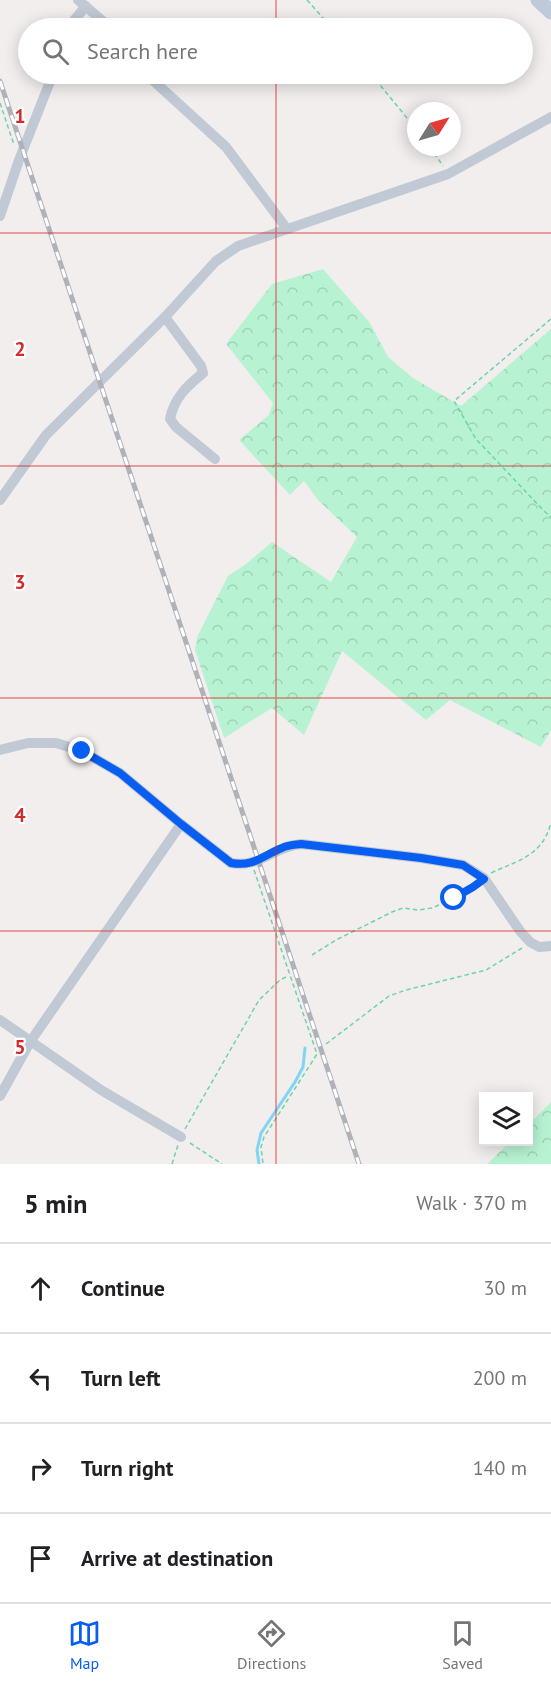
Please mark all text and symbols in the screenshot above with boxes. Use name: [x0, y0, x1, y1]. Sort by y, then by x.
search box: [18, 18, 533, 84]
icon: search: [39, 35, 72, 68]
text: Search here: [87, 37, 198, 65]
north arrow: [407, 102, 461, 156]
text: 1: [14, 103, 26, 129]
text: 2: [14, 336, 26, 362]
text: 3: [14, 569, 26, 595]
route end: [68, 737, 94, 763]
text: 4: [14, 802, 26, 828]
route start: [440, 884, 466, 910]
text: 5: [14, 1034, 26, 1060]
map controls: [479, 1092, 533, 1146]
button: layers: [479, 1092, 533, 1146]
text: 5 min: [24, 1187, 87, 1220]
text: Walk · 370 m: [416, 1190, 527, 1216]
icon: ahead: [24, 1272, 57, 1305]
text: Continue: [81, 1274, 165, 1302]
text: 30 m: [484, 1275, 527, 1301]
icon: left: [24, 1362, 57, 1395]
text: Turn left: [81, 1364, 161, 1392]
text: 200 m: [473, 1365, 527, 1391]
icon: right: [24, 1452, 57, 1485]
text: Turn right: [81, 1454, 173, 1482]
text: 140 m: [473, 1455, 527, 1481]
icon: arrive: [24, 1542, 57, 1575]
text: Arrive at destination: [81, 1544, 273, 1572]
tab: Map: [68, 1617, 101, 1673]
tab: Directions: [237, 1617, 306, 1673]
tab: Saved: [442, 1617, 483, 1673]

